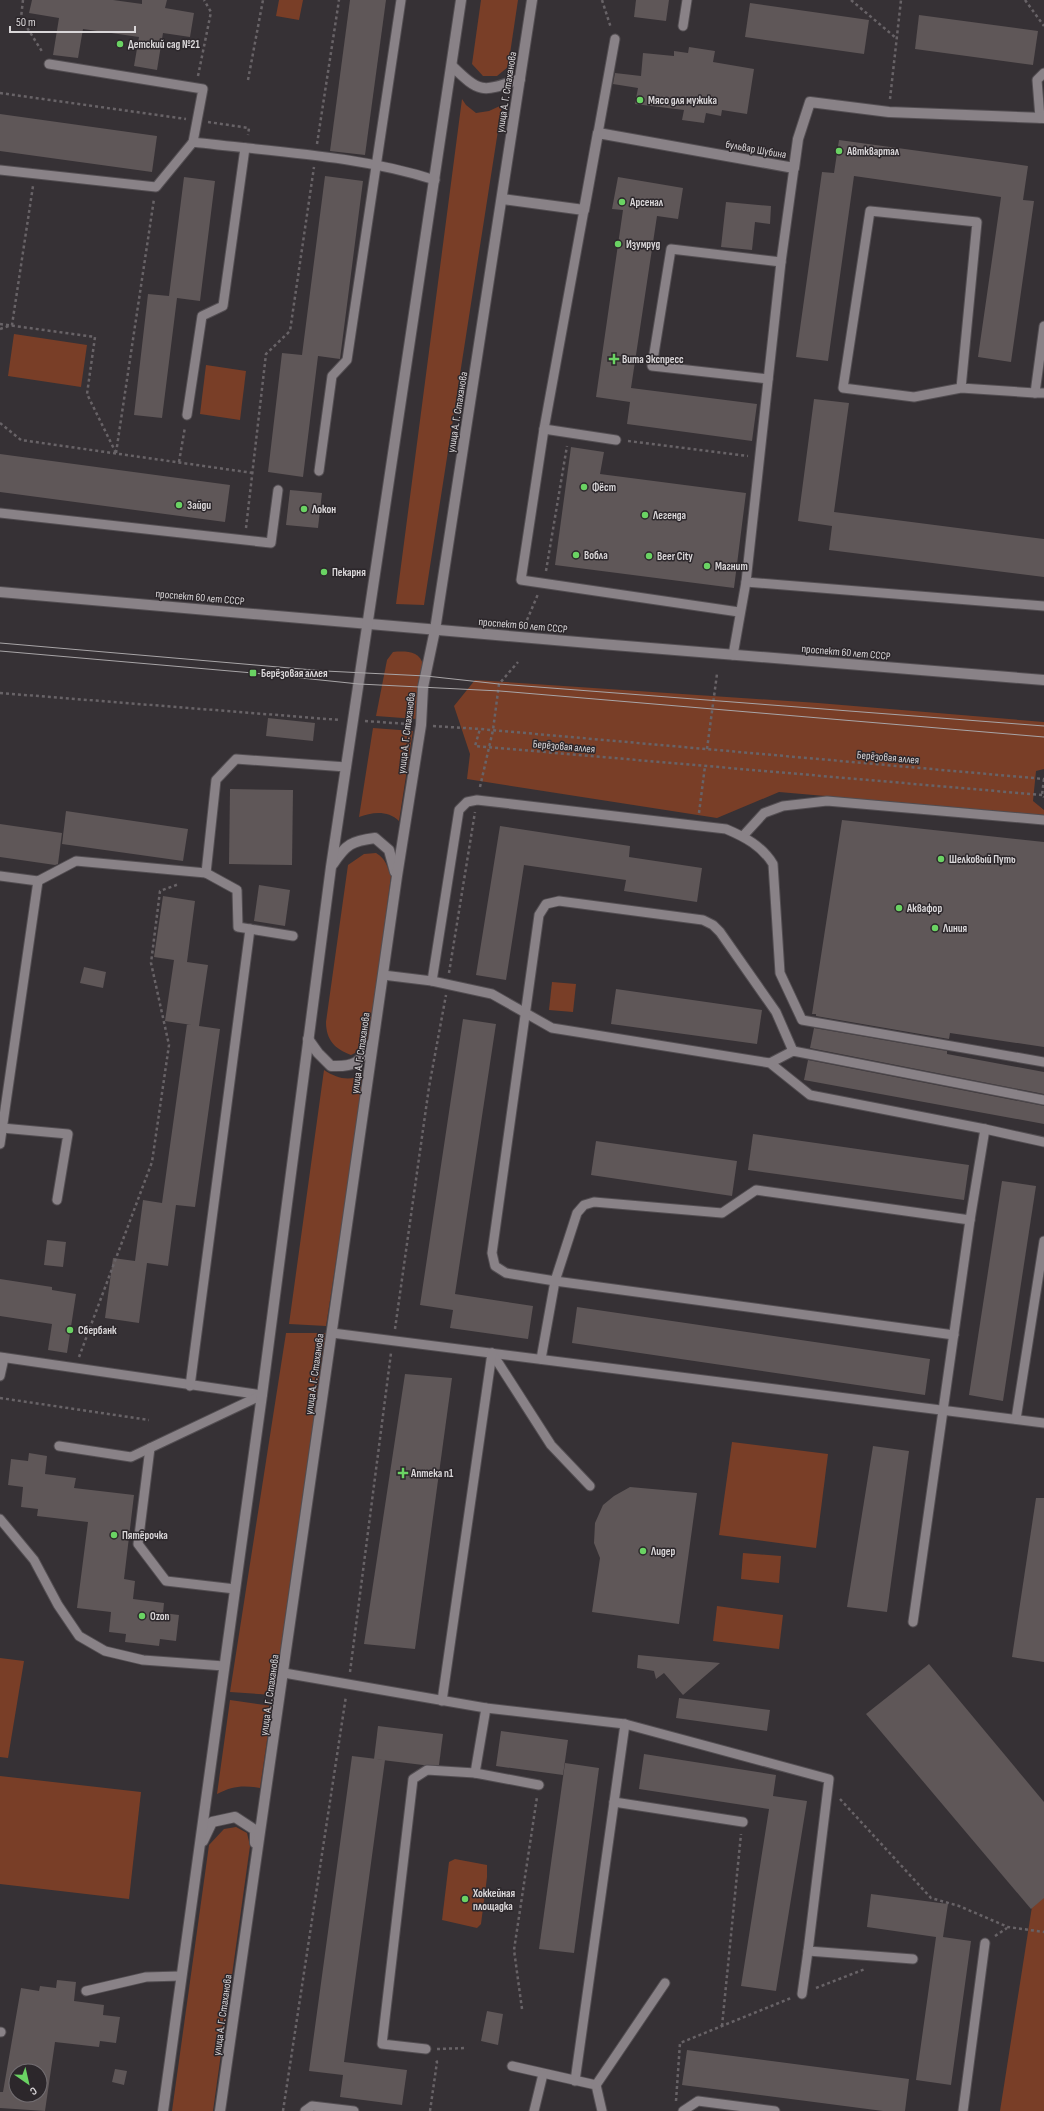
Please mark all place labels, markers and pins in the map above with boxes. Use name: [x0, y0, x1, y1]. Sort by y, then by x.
place label: Детский сад №21: [128, 38, 200, 51]
marker: Детский сад №21: [115, 39, 125, 49]
place label: Мясо для мужика: [648, 94, 717, 107]
marker: Мясо для мужика: [635, 95, 645, 105]
place label: Автквартал: [846, 145, 900, 158]
marker: Автквартал: [834, 146, 844, 156]
place label: Арсенал: [629, 196, 664, 209]
marker: Арсенал: [617, 197, 627, 207]
place label: Изумруд: [626, 238, 660, 251]
marker: Изумруд: [613, 239, 623, 249]
place label: Вита Экспресс: [622, 353, 684, 366]
marker: Вита Экспресс: [609, 354, 619, 364]
place label: Фёст: [592, 481, 616, 494]
marker: Фёст: [579, 482, 589, 492]
place label: Зайди: [187, 499, 211, 512]
marker: Зайди: [174, 500, 184, 510]
place label: Локон: [311, 503, 336, 516]
marker: Локон: [299, 504, 309, 514]
place label: Легенда: [652, 509, 687, 522]
marker: Легенда: [640, 510, 650, 520]
place label: Вобла: [584, 549, 608, 562]
marker: Вобла: [571, 550, 581, 560]
place label: Beer City: [657, 550, 693, 563]
marker: Beer City: [644, 551, 654, 561]
place label: Магнит: [715, 560, 748, 573]
marker: Магнит: [702, 561, 712, 571]
place label: Пекарня: [332, 566, 366, 579]
marker: Пекарня: [319, 567, 329, 577]
place label: Берёзовая аллея: [261, 667, 328, 680]
marker: Берёзовая аллея: [248, 668, 258, 678]
place label: Шелковый Путь: [949, 853, 1016, 866]
marker: Шелковый Путь: [936, 854, 946, 864]
place label: Аквафор: [906, 902, 942, 915]
marker: Аквафор: [894, 903, 904, 913]
place label: Линия: [942, 922, 968, 935]
marker: Линия: [930, 923, 940, 933]
place label: Сбербанк: [78, 1324, 117, 1337]
marker: Сбербанк: [65, 1325, 75, 1335]
place label: Аптека n1: [410, 1467, 454, 1480]
marker: Аптека n1: [398, 1468, 408, 1478]
place label: Пятёрочка: [122, 1529, 168, 1542]
marker: Пятёрочка: [109, 1530, 119, 1540]
place label: Лидер: [650, 1545, 675, 1558]
marker: Лидер: [638, 1546, 648, 1556]
place label: Ozon: [150, 1610, 170, 1623]
marker: Ozon: [137, 1611, 147, 1621]
place label: Хоккейная площадка: [472, 1887, 516, 1913]
marker: Хоккейная площадка: [460, 1894, 470, 1904]

